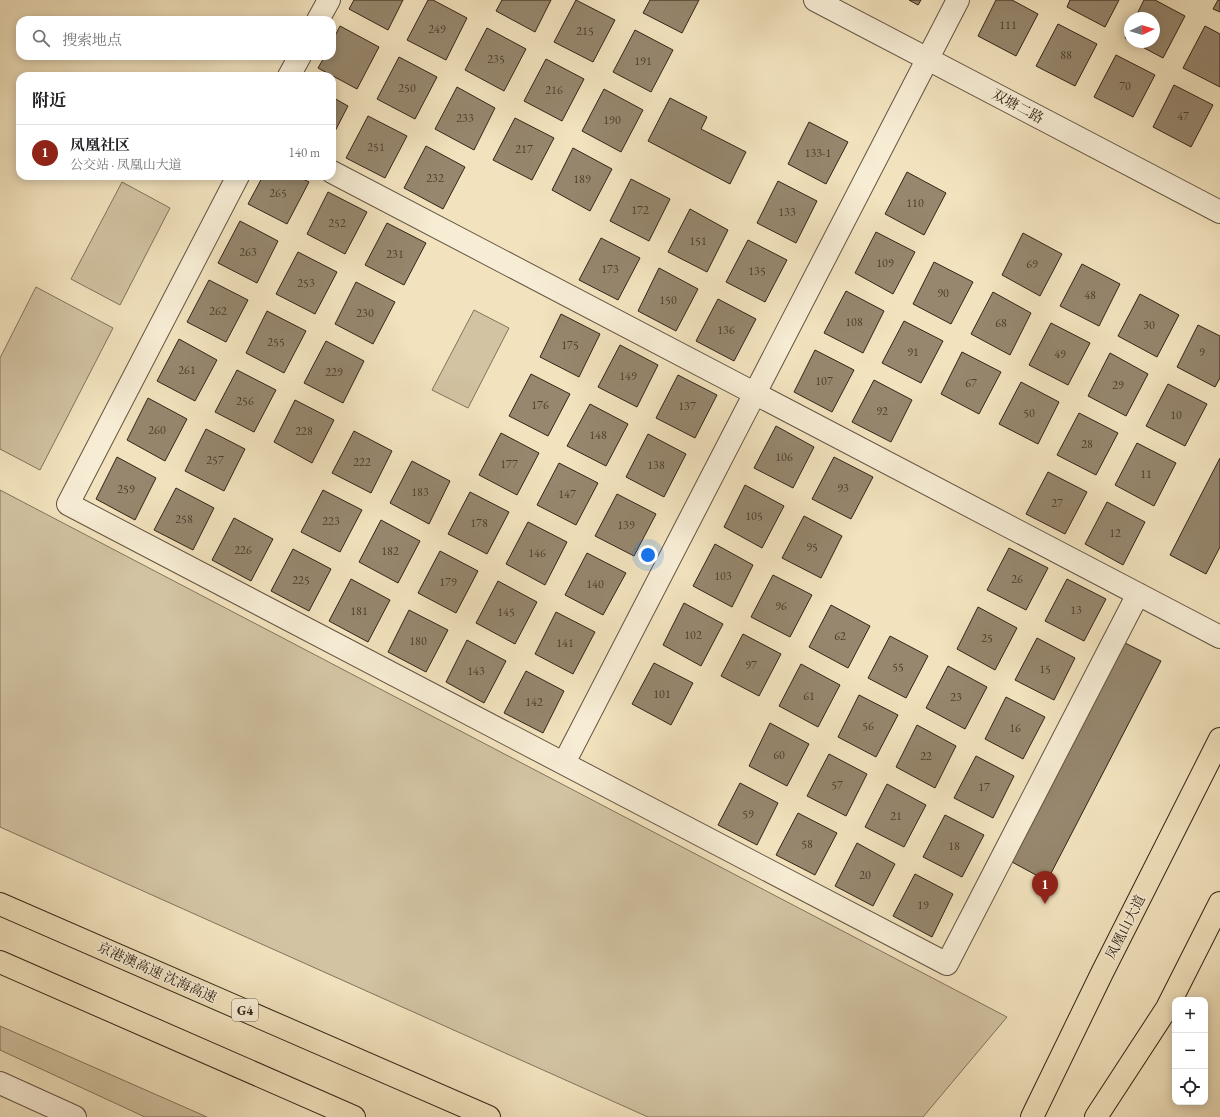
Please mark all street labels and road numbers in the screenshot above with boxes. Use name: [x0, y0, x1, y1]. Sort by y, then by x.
street label: 双塘二路: [989, 85, 1047, 127]
street label: 凤凰山大道: [1101, 892, 1149, 962]
street label: 京港澳高速 沈海高速: [95, 938, 219, 1006]
road number: G4: [232, 999, 258, 1021]

